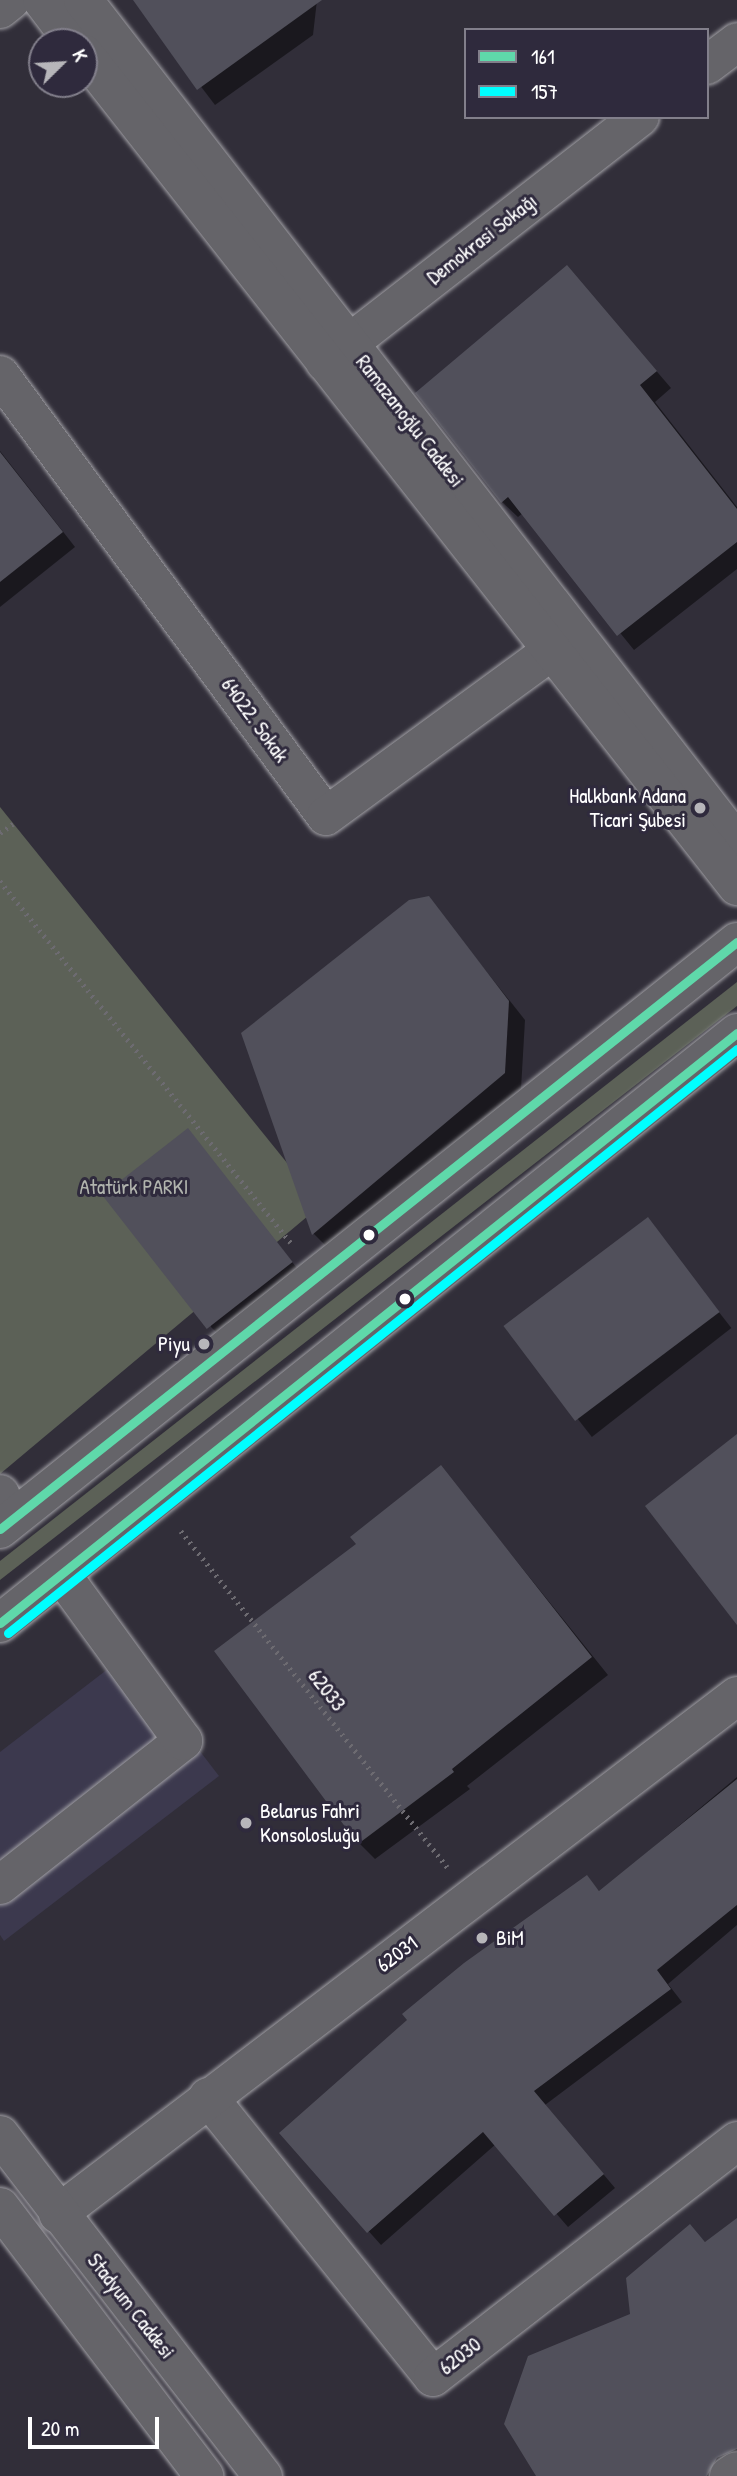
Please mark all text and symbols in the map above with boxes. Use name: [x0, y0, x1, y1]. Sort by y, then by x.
north arrow: [28, 28, 98, 98]
legend: [464, 28, 709, 119]
text: 161: [531, 42, 555, 71]
text: K: [66, 45, 94, 65]
text: 157: [531, 77, 558, 106]
street label: Demokrasi Sokağı: [422, 188, 542, 290]
street label: Ramazanoğlu Caddesi: [351, 350, 469, 492]
street label: 64022. Sokak: [216, 673, 294, 767]
place label: Halkbank Adana Ticari Şubesi: [569, 783, 686, 833]
marker: Halkbank Adana Ticari Şubesi: [692, 800, 708, 816]
park label: Atatürk PARKI: [80, 1174, 188, 1200]
unlabelled marker: [362, 1228, 376, 1242]
unlabelled marker: [398, 1292, 412, 1306]
place label: Piyu: [158, 1331, 190, 1357]
marker: Piyu: [196, 1336, 212, 1352]
street label: 62033: [303, 1664, 351, 1716]
place label: Belarus Fahri Konsolosluğu: [260, 1798, 360, 1848]
marker: Belarus Fahri Konsolosluğu: [238, 1815, 254, 1831]
place label: BiM: [496, 1925, 524, 1951]
marker: BiM: [474, 1930, 490, 1946]
street label: 62031: [372, 1931, 422, 1977]
street label: Stadyum Caddesi: [82, 2248, 180, 2364]
street label: 62030: [434, 2332, 486, 2380]
scale bar: [32, 2402, 163, 2446]
text: 20 m: [41, 2414, 79, 2443]

